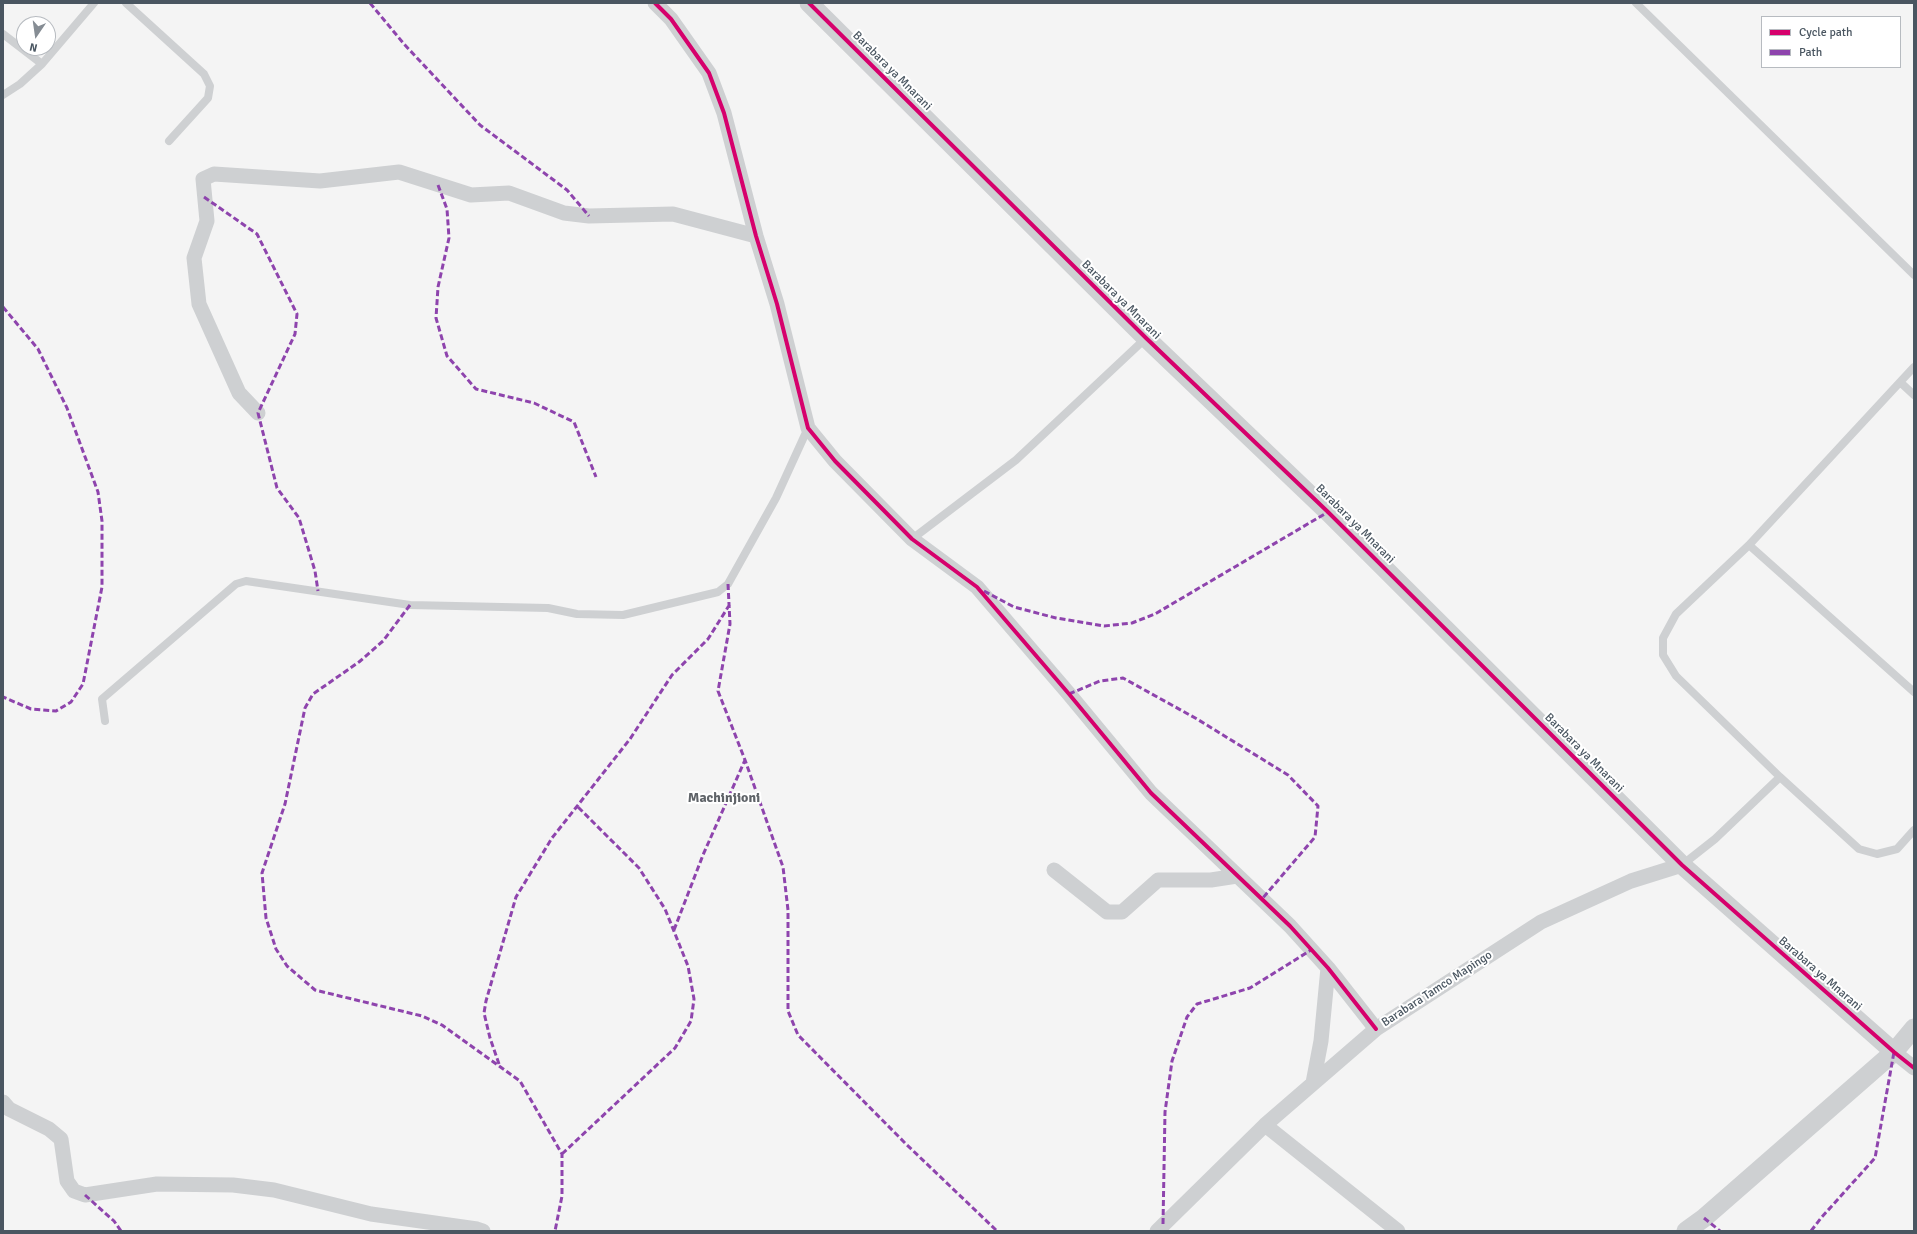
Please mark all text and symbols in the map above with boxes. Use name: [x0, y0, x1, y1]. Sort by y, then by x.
north arrow: [16, 16, 56, 56]
legend: [1761, 16, 1901, 68]
text: Cycle path: [1799, 25, 1852, 40]
street label: Barabara ya Mnarani: [849, 28, 935, 114]
text: N: [28, 40, 39, 54]
text: Path: [1799, 45, 1822, 60]
street label: Barabara ya Mnarani: [1078, 257, 1164, 343]
street label: Barabara ya Mnarani: [1312, 481, 1398, 567]
street label: Barabara ya Mnarani: [1541, 710, 1627, 796]
district label: Machinjioni: [688, 790, 760, 806]
street label: Barabara ya Mnarani: [1775, 934, 1865, 1014]
street label: Barabara Tamco Mapingo: [1379, 948, 1495, 1030]

